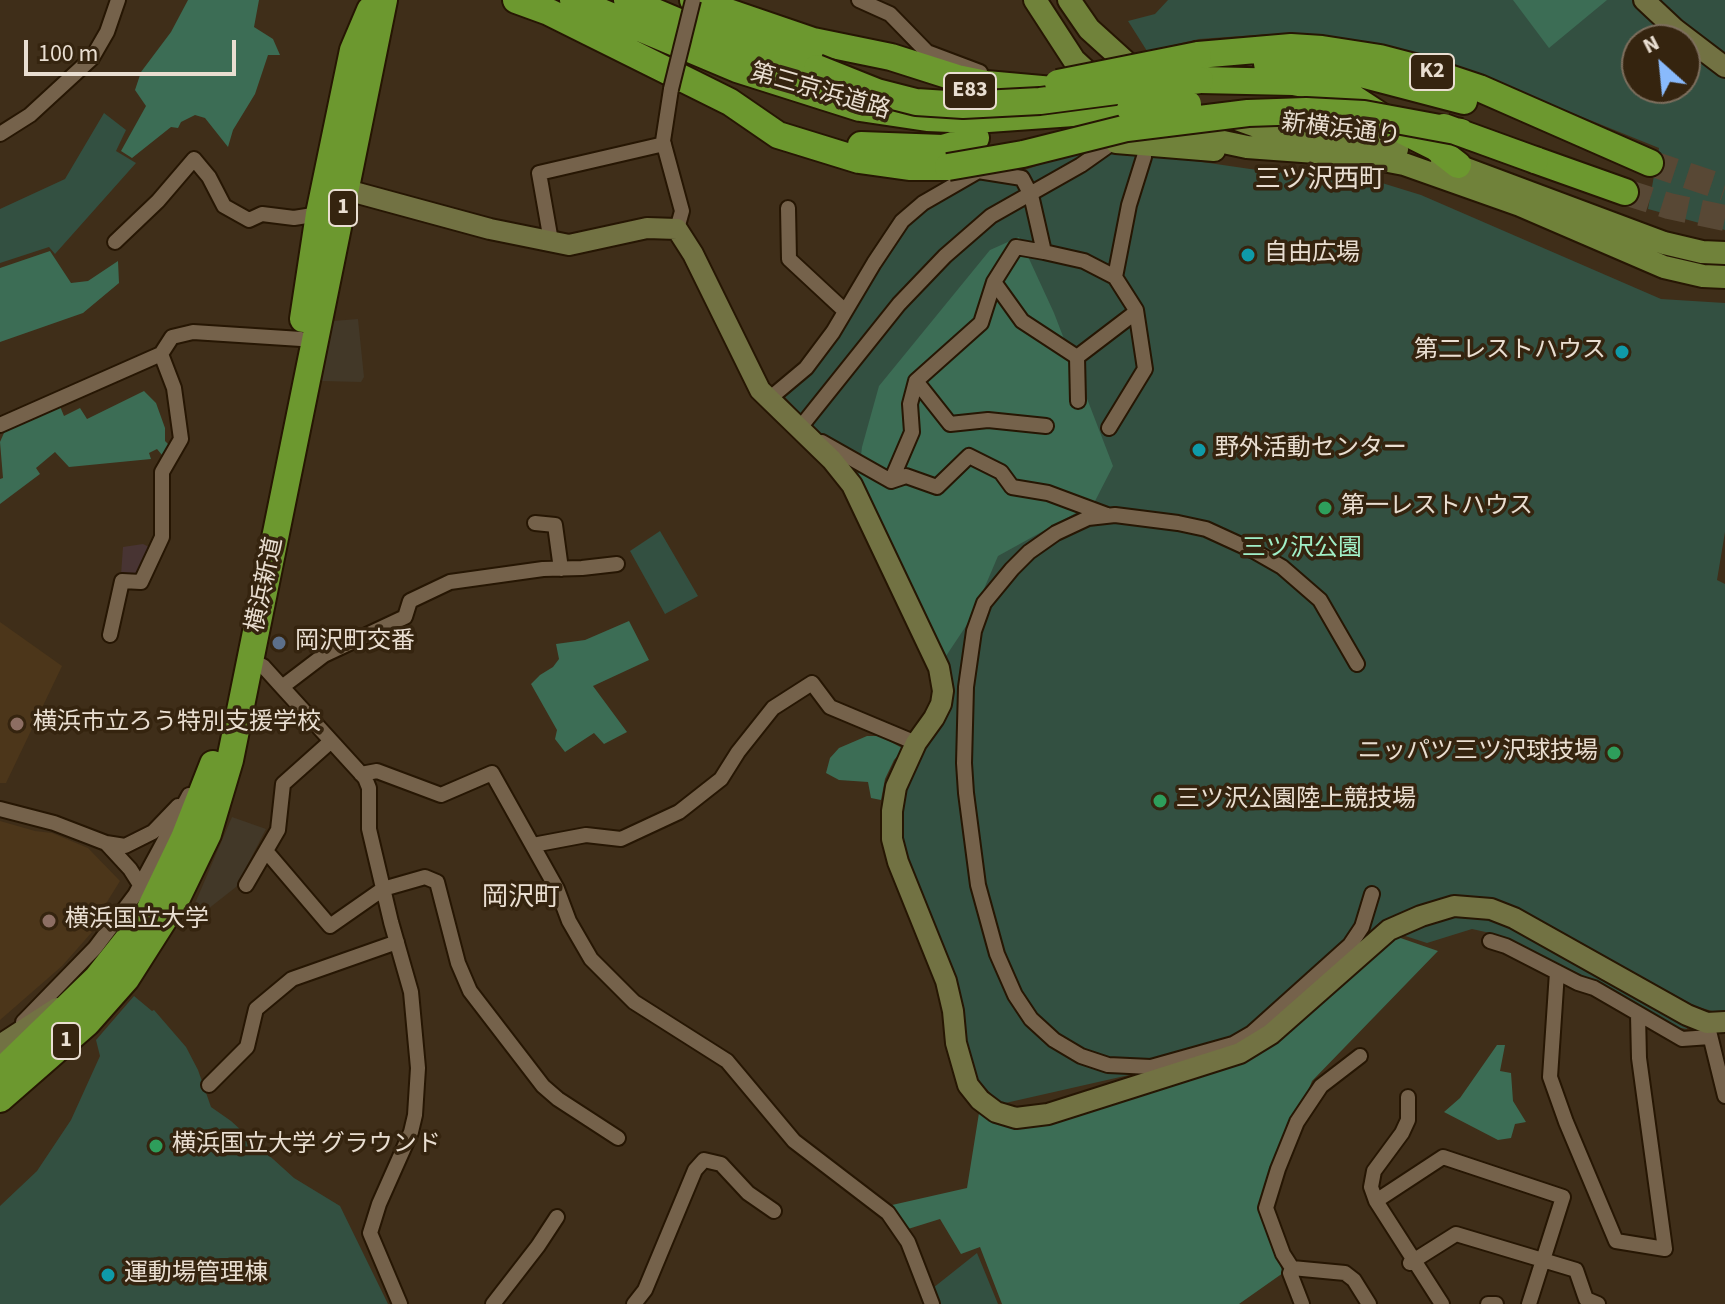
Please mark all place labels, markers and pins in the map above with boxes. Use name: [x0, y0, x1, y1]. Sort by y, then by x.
place label: 自由広場: [1264, 241, 1360, 269]
marker: 自由広場: [1239, 246, 1257, 264]
place label: 第二レストハウス: [1414, 338, 1606, 366]
marker: 第二レストハウス: [1613, 343, 1631, 361]
place label: 野外活動センター: [1215, 436, 1407, 464]
marker: 野外活動センター: [1190, 441, 1208, 459]
place label: 第一レストハウス: [1341, 494, 1533, 522]
marker: 第一レストハウス: [1316, 499, 1334, 517]
place label: 岡沢町交番: [295, 629, 415, 657]
marker: 岡沢町交番: [270, 634, 288, 652]
place label: 横浜市立ろう特別支援学校: [33, 710, 321, 738]
marker: 横浜市立ろう特別支援学校: [8, 715, 26, 733]
place label: ニッパツ三ツ沢球技場: [1358, 739, 1598, 767]
marker: ニッパツ三ツ沢球技場: [1605, 744, 1623, 762]
place label: 三ツ沢公園陸上競技場: [1176, 787, 1416, 815]
marker: 三ツ沢公園陸上競技場: [1151, 792, 1169, 810]
place label: 横浜国立大学: [65, 907, 209, 935]
marker: 横浜国立大学: [40, 912, 58, 930]
place label: 横浜国立大学 グラウンド: [172, 1132, 441, 1160]
marker: 横浜国立大学 グラウンド: [147, 1137, 165, 1155]
place label: 運動場管理棟: [124, 1261, 268, 1289]
marker: 運動場管理棟: [99, 1266, 117, 1284]

